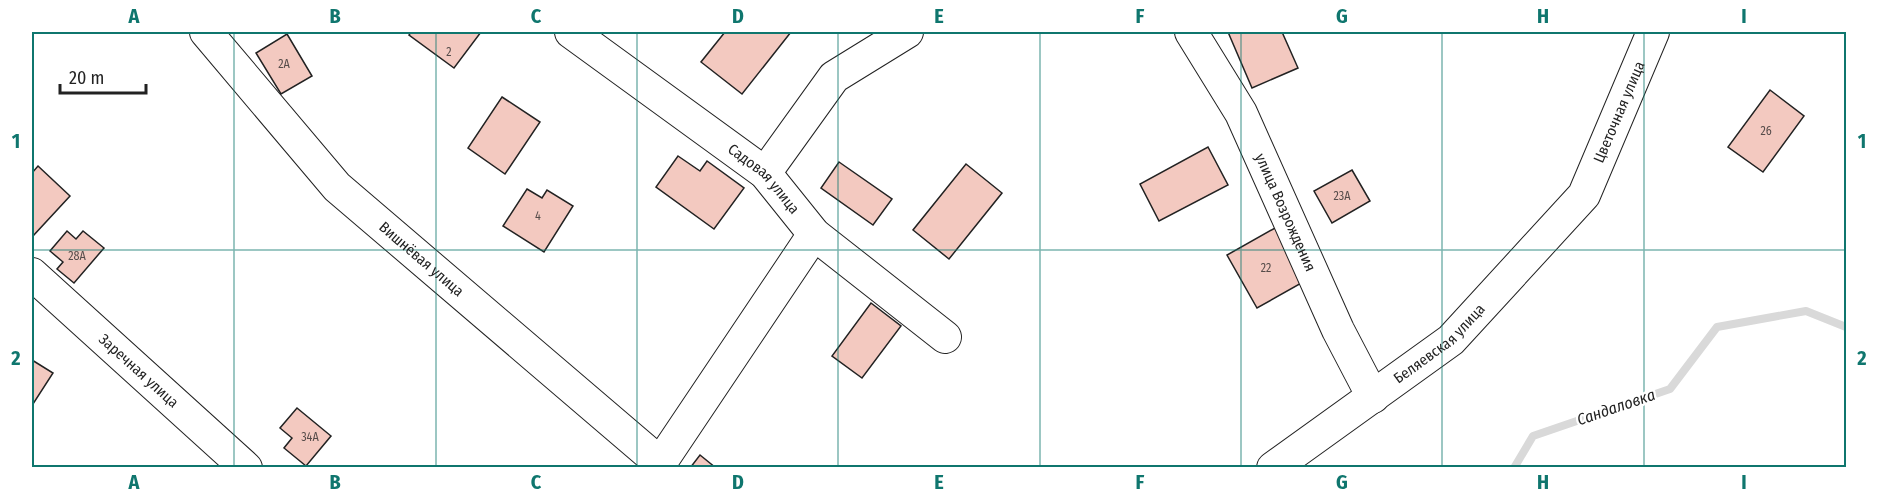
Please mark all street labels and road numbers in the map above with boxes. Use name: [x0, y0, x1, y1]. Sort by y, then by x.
street label: Цветочная улица: [1590, 59, 1649, 166]
street label: Садовая улица: [724, 140, 803, 218]
street label: улица Возрождения: [1251, 151, 1320, 274]
street label: Вишнёвая улица: [375, 218, 467, 300]
street label: Беляевская улица: [1390, 300, 1489, 387]
street label: Заречная улица: [95, 330, 182, 411]

